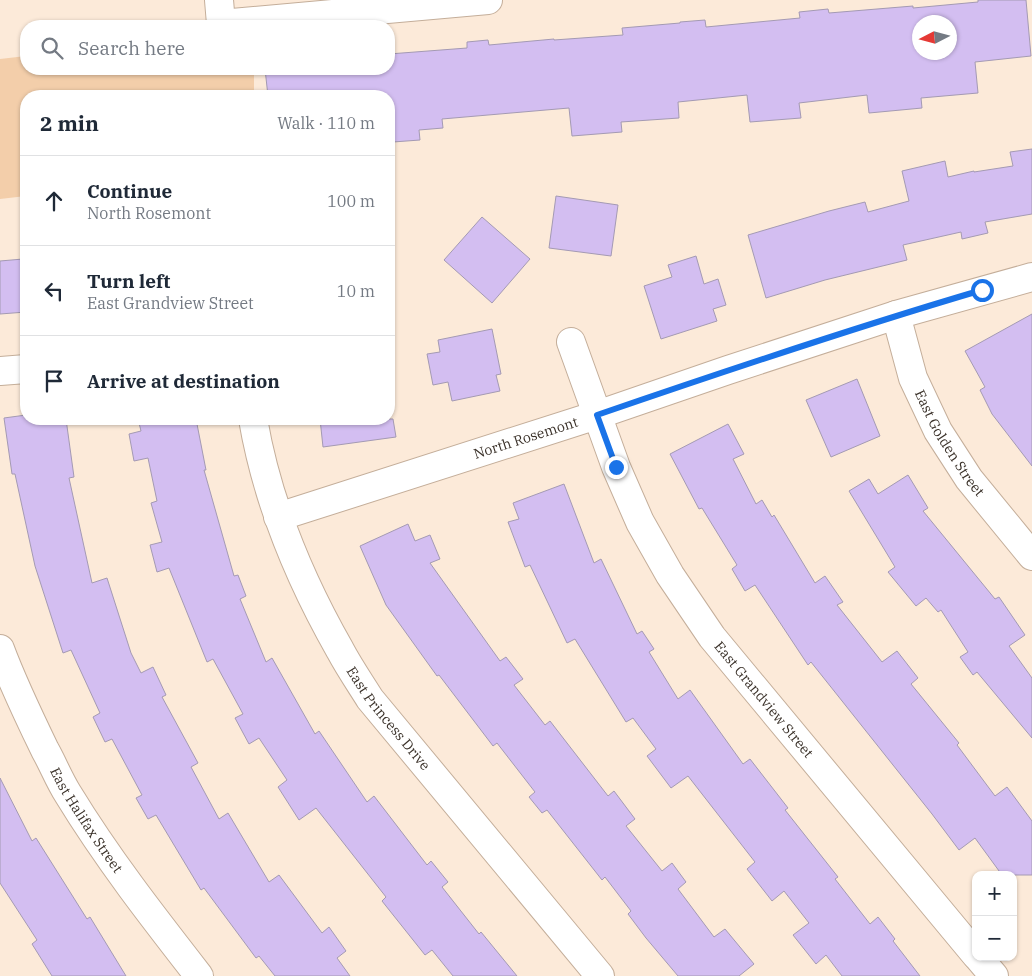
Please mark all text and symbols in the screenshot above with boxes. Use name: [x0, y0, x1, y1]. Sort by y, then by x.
north arrow: [912, 15, 957, 60]
search box: [20, 20, 395, 75]
icon: search: [38, 34, 66, 62]
text: Search here: [78, 36, 185, 60]
text: 2 min: [40, 109, 99, 137]
text: Walk · 110 m: [277, 113, 375, 133]
text: Continue: [87, 179, 172, 203]
icon: ahead: [40, 187, 68, 215]
text: 100 m: [327, 191, 375, 211]
text: North Rosemont: [87, 203, 211, 223]
text: Turn left: [87, 269, 170, 293]
icon: left: [40, 277, 68, 305]
route start: [971, 279, 994, 302]
text: 10 m: [337, 281, 375, 301]
text: East Grandview Street: [87, 293, 254, 313]
icon: arrive: [40, 367, 68, 395]
text: Arrive at destination: [87, 369, 280, 393]
street label: East Golden Street: [911, 387, 988, 500]
street label: North Rosemont: [471, 413, 580, 463]
route end: [605, 456, 628, 479]
street label: East Grandview Street: [710, 638, 818, 762]
street label: East Princess Drive: [343, 663, 434, 774]
street label: East Halifax Street: [46, 764, 127, 876]
map controls: [972, 871, 1017, 961]
button: +: [972, 871, 1017, 916]
button: −: [972, 916, 1017, 961]

